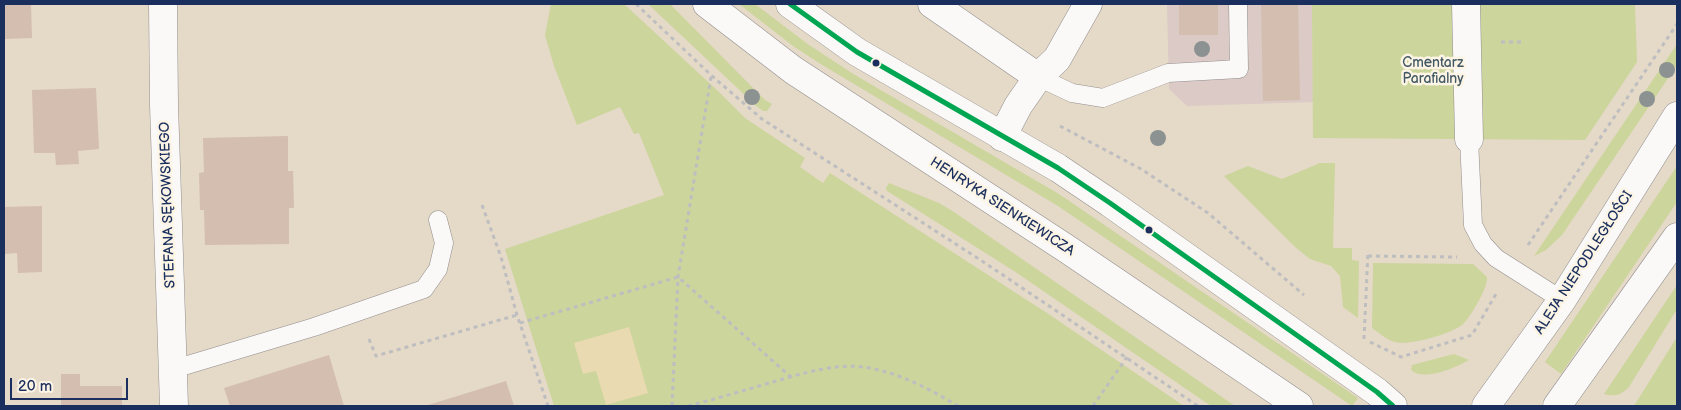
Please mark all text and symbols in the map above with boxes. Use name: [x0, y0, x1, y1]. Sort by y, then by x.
park label: Cmentarz Parafialny: [1402, 55, 1464, 88]
unlabelled marker: [871, 58, 881, 68]
street label: STEFANA SĘKOWSKIEGO: [157, 121, 179, 289]
street label: HENRYKA SIENKIEWICZA: [927, 154, 1077, 260]
street label: ALEJA NIEPODLEGŁOŚCI: [1531, 188, 1637, 338]
unlabelled marker: [1144, 225, 1154, 235]
scale bar: [12, 368, 130, 400]
text: 20 m: [18, 377, 52, 396]

